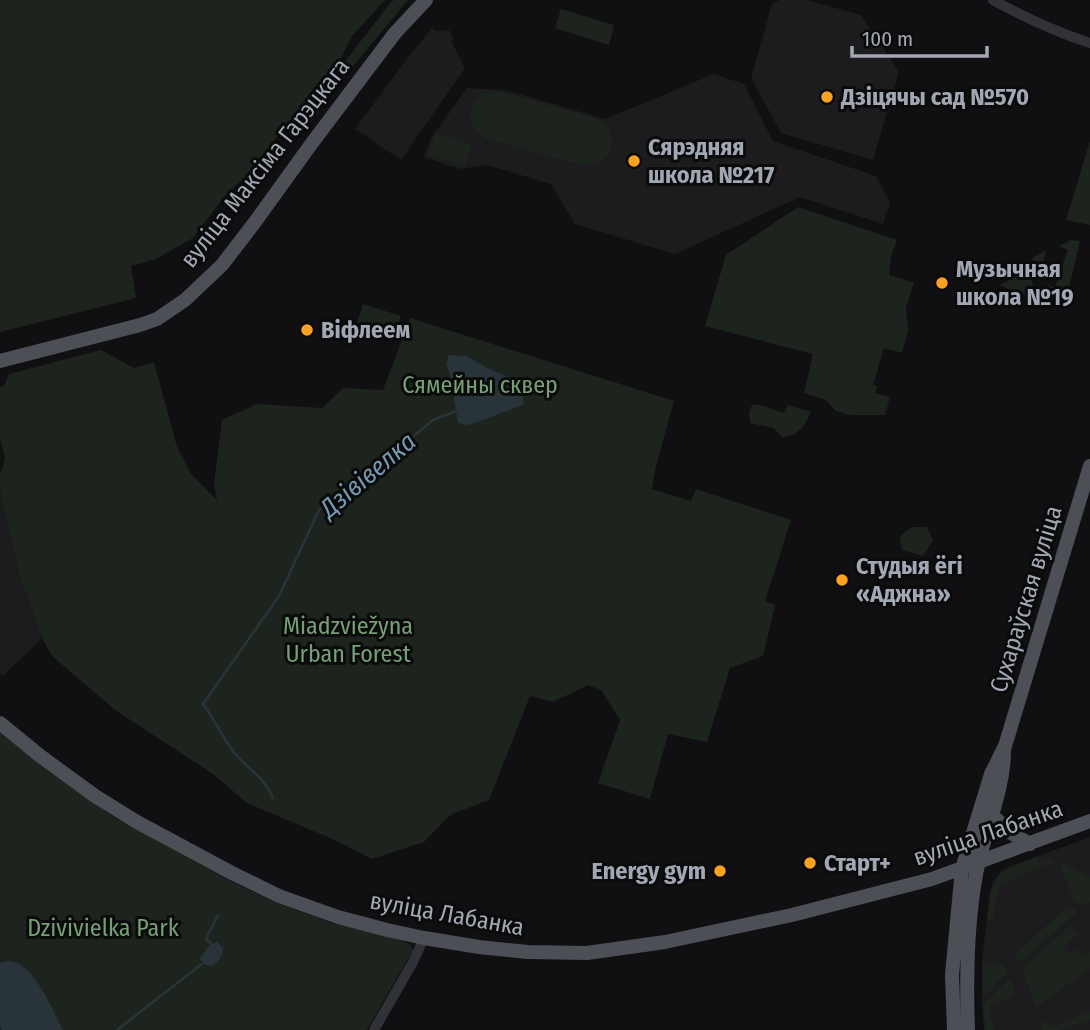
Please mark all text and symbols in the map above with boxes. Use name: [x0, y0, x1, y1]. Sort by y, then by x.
scale bar: [852, 14, 987, 58]
text: 100 m: [862, 26, 913, 52]
street label: вуліца Максіма Гарэцкага: [175, 53, 355, 273]
place label: Дзіцячы сад №570: [840, 83, 1029, 111]
marker: Дзіцячы сад №570: [819, 89, 835, 105]
place label: Сярэдняя школа №217: [648, 133, 774, 189]
marker: Сярэдняя школа №217: [626, 153, 642, 169]
place label: Музычная школа №19: [956, 255, 1074, 311]
marker: Музычная школа №19: [934, 275, 950, 291]
place label: Віфлеем: [321, 316, 410, 344]
marker: Віфлеем: [299, 322, 315, 338]
park label: Сямейны сквер: [402, 371, 558, 399]
water label: Дзівівелка: [312, 426, 422, 525]
street label: Сухараўская вуліца: [984, 502, 1068, 696]
place label: Студыя ёгі «Аджна»: [856, 552, 963, 608]
marker: Студыя ёгі «Аджна»: [834, 572, 850, 588]
park label: Miadzviežyna Urban Forest: [283, 612, 413, 668]
street label: вуліца Лабанка: [910, 794, 1066, 872]
place label: Старт+: [824, 849, 891, 877]
marker: Старт+: [802, 855, 818, 871]
place label: Energy gym: [592, 857, 706, 885]
marker: Energy gym: [712, 863, 728, 879]
street label: вуліца Лабанка: [368, 887, 526, 941]
park label: Dzivivielka Park: [27, 914, 180, 942]

